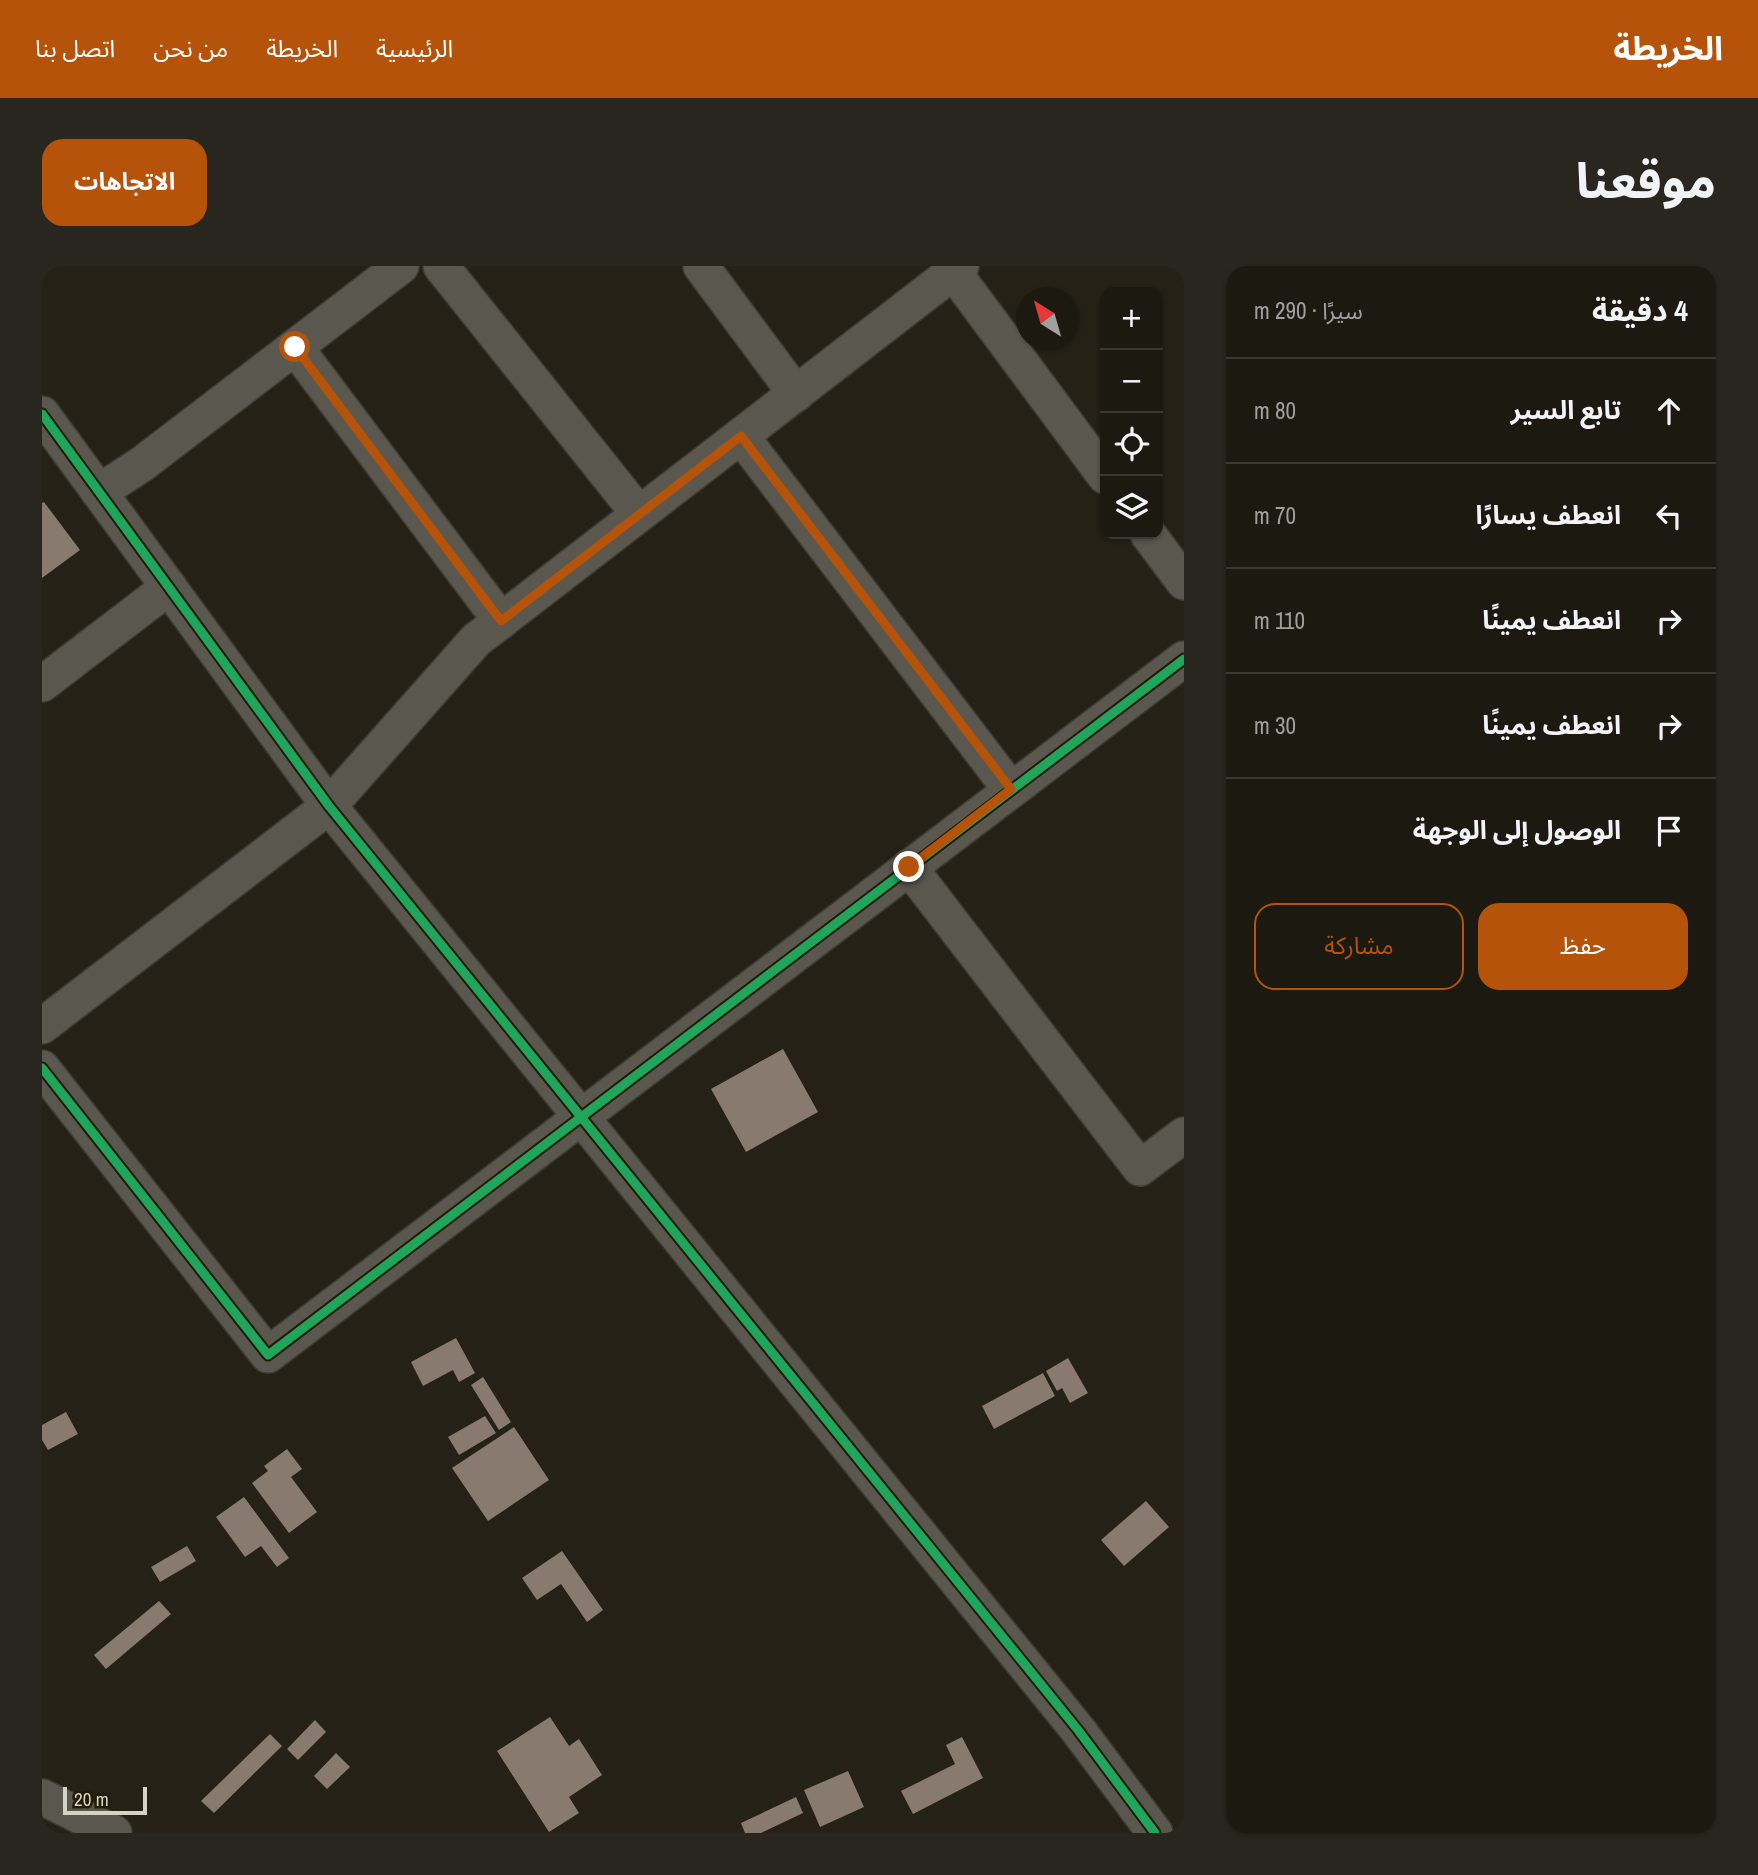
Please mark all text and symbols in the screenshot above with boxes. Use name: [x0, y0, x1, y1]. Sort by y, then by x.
text: الخريطة: [1613, 26, 1723, 70]
text: اتصل بنا: [35, 32, 115, 64]
text: من نحن: [153, 32, 228, 64]
text: الخريطة: [266, 32, 338, 64]
text: الرئيسية: [376, 32, 453, 64]
button: الاتجاهات: [42, 139, 207, 226]
text: موقعنا: [1576, 147, 1716, 213]
north arrow: [1016, 287, 1079, 350]
map controls: [1100, 287, 1163, 539]
button: +: [1100, 287, 1163, 350]
text: 4 دقيقة: [1592, 290, 1688, 330]
text: سيرًا · 290 m: [1254, 295, 1363, 326]
route start: [279, 331, 310, 362]
button: −: [1100, 350, 1163, 413]
text: تابع السير: [1511, 392, 1621, 427]
icon: ahead: [1650, 392, 1688, 430]
text: 80 m: [1254, 395, 1296, 426]
button: locate: [1100, 413, 1163, 476]
button: layers: [1100, 476, 1163, 539]
text: انعطف يسارًا: [1475, 497, 1621, 532]
icon: left: [1650, 497, 1688, 535]
text: 70 m: [1254, 500, 1296, 531]
text: انعطف يمينًا: [1482, 602, 1621, 637]
icon: right: [1650, 602, 1688, 640]
text: 110 m: [1254, 605, 1305, 636]
text: انعطف يمينًا: [1482, 707, 1621, 742]
icon: right: [1650, 707, 1688, 745]
text: 30 m: [1254, 710, 1296, 741]
text: الوصول إلى الوجهة: [1413, 812, 1621, 847]
icon: arrive: [1650, 812, 1688, 850]
route end: [893, 851, 924, 882]
button: مشاركة: [1254, 903, 1464, 990]
button: حفظ: [1478, 903, 1688, 990]
scale bar: [63, 1784, 147, 1816]
text: 20 m: [74, 1786, 109, 1812]

